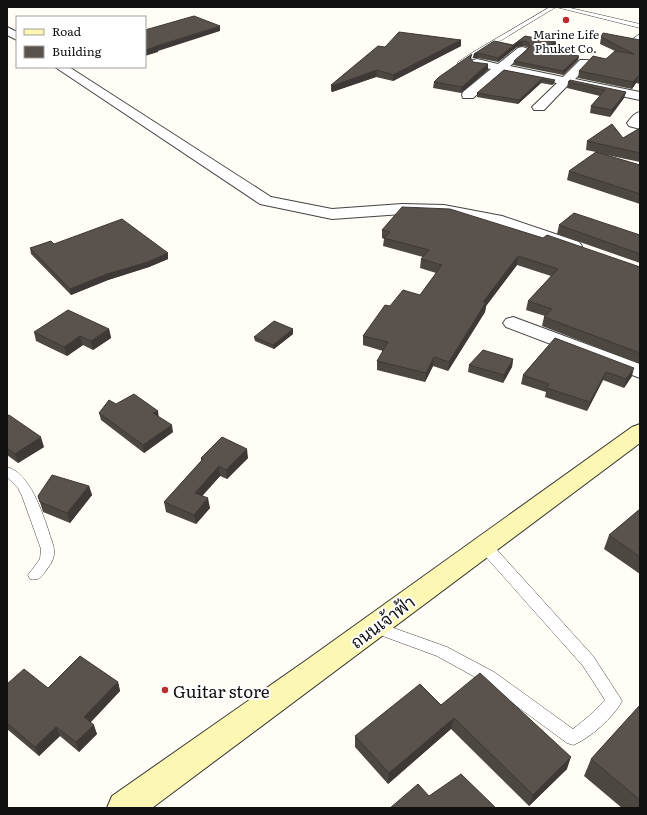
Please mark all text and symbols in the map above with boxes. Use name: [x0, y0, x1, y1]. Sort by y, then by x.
marker: Marine Life Phuket Co.: [561, 15, 571, 25]
legend: [16, 16, 146, 68]
text: Road: [52, 22, 82, 40]
place label: Marine Life Phuket Co.: [533, 25, 599, 57]
text: Building: [52, 42, 102, 60]
street label: ถนนเจ้าฟ้า: [345, 588, 419, 654]
place label: Guitar store: [173, 678, 270, 703]
marker: Guitar store: [160, 685, 170, 695]

